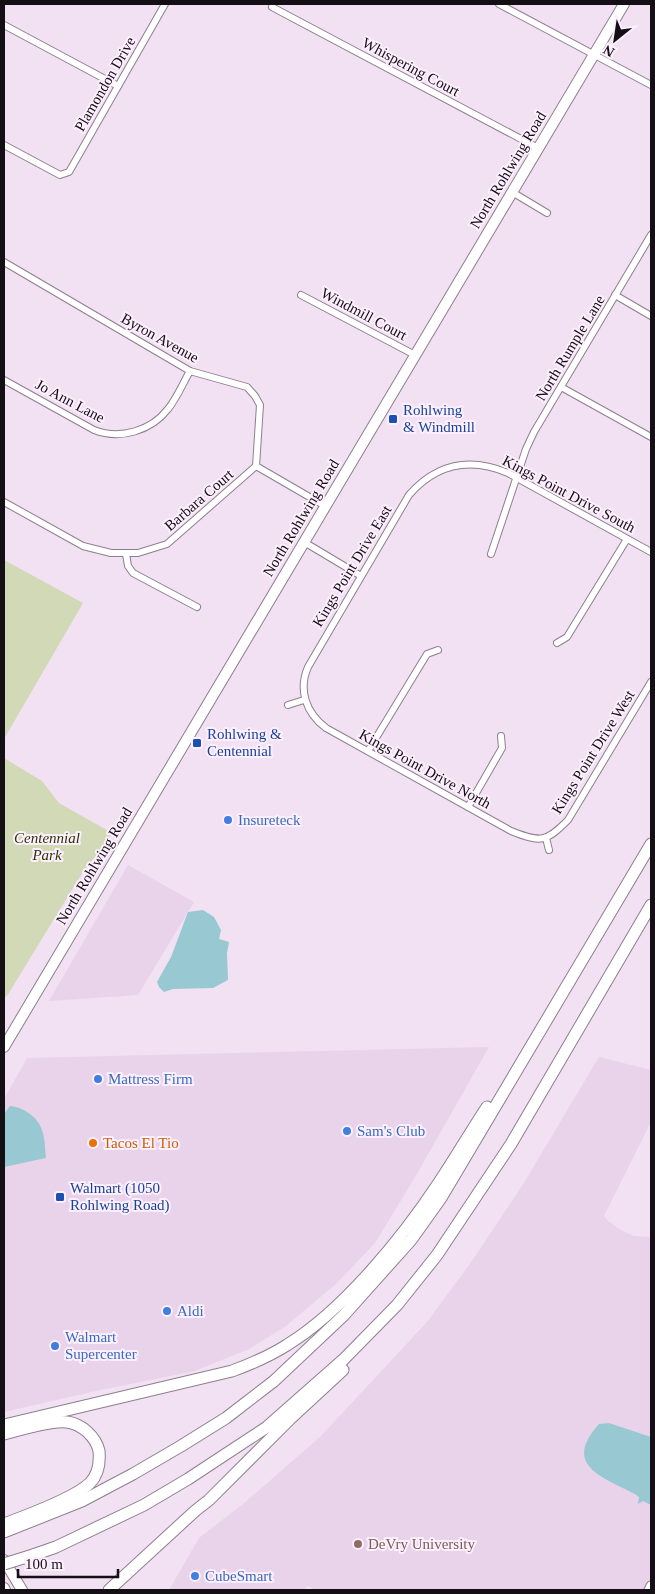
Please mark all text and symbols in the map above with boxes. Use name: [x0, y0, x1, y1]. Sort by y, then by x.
north arrow: [590, 15, 640, 65]
street label: Plamondon Drive: [72, 34, 139, 134]
street label: Whispering Court: [360, 35, 463, 100]
text: N: [601, 42, 617, 60]
street label: North Rohlwing Road: [467, 108, 549, 231]
street label: Windmill Court: [318, 285, 410, 344]
street label: North Rumple Lane: [532, 292, 608, 404]
street label: Byron Avenue: [119, 310, 202, 366]
street label: Jo Ann Lane: [33, 376, 108, 426]
place label: Rohlwing & Windmill: [403, 402, 475, 435]
marker: Rohlwing & Windmill: [387, 413, 399, 425]
street label: Kings Point Drive South: [500, 452, 638, 536]
street label: North Rohlwing Road: [260, 456, 342, 579]
street label: Barbara Court: [162, 465, 237, 534]
street label: Kings Point Drive East: [309, 502, 395, 630]
street label: Kings Point Drive West: [549, 687, 638, 817]
place label: Rohlwing & Centennial: [207, 726, 282, 759]
street label: Kings Point Drive North: [356, 726, 494, 812]
marker: Rohlwing & Centennial: [191, 737, 203, 749]
street label: North Rohlwing Road: [53, 804, 135, 927]
place label: Insureteck: [238, 812, 301, 828]
marker: Insureteck: [222, 814, 234, 826]
park label: Centennial Park: [14, 830, 80, 863]
place label: Mattress Firm: [108, 1071, 193, 1087]
marker: Mattress Firm: [92, 1073, 104, 1085]
place label: Sam's Club: [357, 1123, 425, 1139]
marker: Sam's Club: [341, 1125, 353, 1137]
place label: Tacos El Tio: [103, 1135, 179, 1151]
marker: Tacos El Tio: [87, 1137, 99, 1149]
place label: Walmart (1050 Rohlwing Road): [70, 1180, 170, 1214]
marker: Walmart (1050 Rohlwing Road): [54, 1191, 66, 1203]
place label: Aldi: [177, 1303, 204, 1319]
marker: Aldi: [161, 1305, 173, 1317]
place label: Walmart Supercenter: [65, 1329, 137, 1362]
marker: Walmart Supercenter: [49, 1340, 61, 1352]
place label: DeVry University: [368, 1536, 475, 1552]
marker: DeVry University: [352, 1538, 364, 1550]
scale bar: [18, 1546, 118, 1578]
text: 100 m: [25, 1556, 63, 1572]
place label: CubeSmart: [205, 1568, 273, 1584]
marker: CubeSmart: [189, 1570, 201, 1582]

